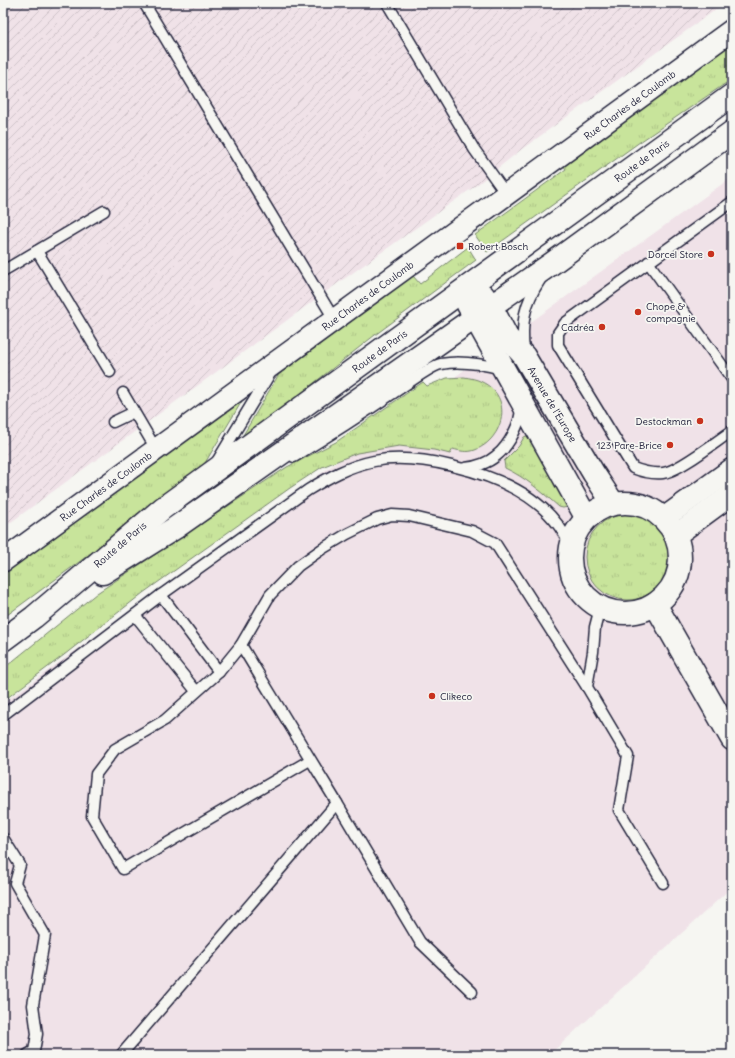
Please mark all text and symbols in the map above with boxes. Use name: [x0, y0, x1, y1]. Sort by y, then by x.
street label: Rue Charles de Coulomb: [581, 67, 679, 143]
street label: Route de Paris: [612, 136, 672, 185]
place label: Robert Bosch: [468, 240, 528, 253]
marker: Robert Bosch: [455, 241, 465, 251]
place label: Dorcel Store: [648, 248, 703, 261]
marker: Dorcel Store: [706, 249, 716, 259]
street label: Rue Charles de Coulomb: [319, 258, 417, 334]
place label: Chope & compagnie: [646, 300, 696, 325]
marker: Chope & compagnie: [633, 307, 643, 317]
place label: Cadréa: [561, 321, 594, 334]
marker: Cadréa: [597, 322, 607, 332]
street label: Route de Paris: [350, 327, 410, 376]
street label: Avenue de l'Europe: [525, 364, 580, 445]
place label: Destockman: [636, 415, 692, 428]
marker: Destockman: [695, 416, 705, 426]
place label: 123 Pare-Brice: [596, 439, 662, 452]
marker: 123 Pare-Brice: [665, 440, 675, 450]
street label: Rue Charles de Coulomb: [57, 449, 155, 524]
street label: Route de Paris: [91, 519, 149, 571]
place label: Clikeco: [440, 690, 472, 703]
marker: Clikeco: [427, 691, 437, 701]

